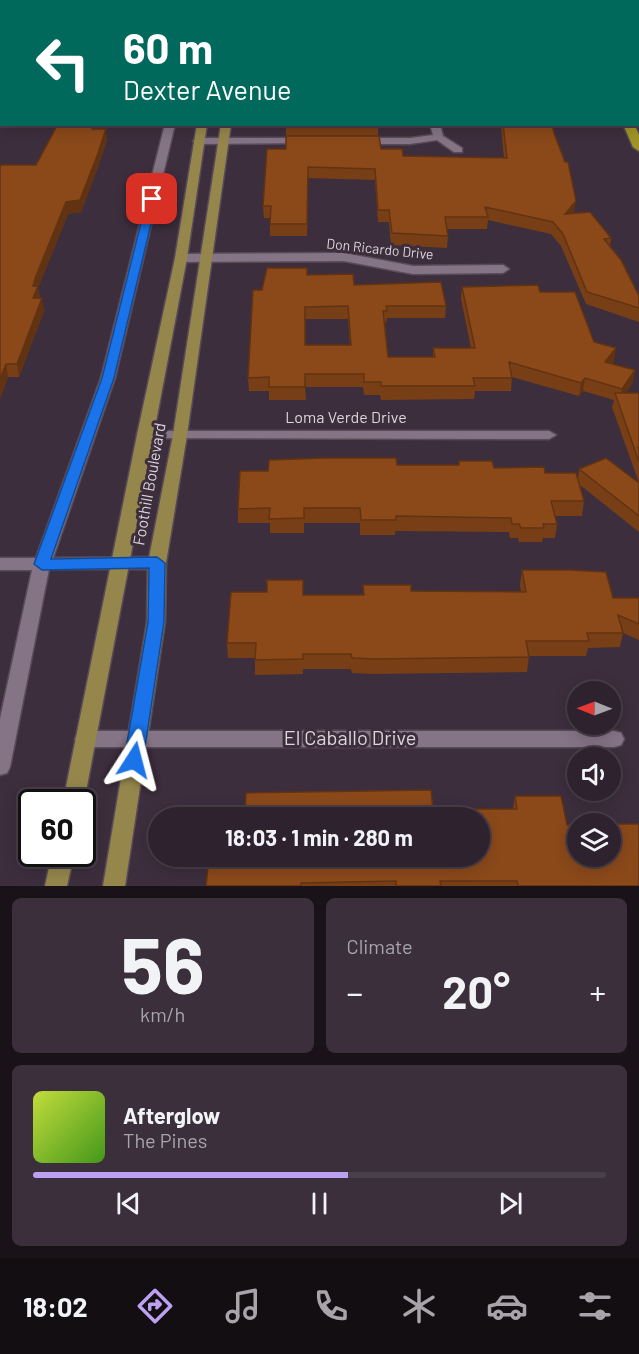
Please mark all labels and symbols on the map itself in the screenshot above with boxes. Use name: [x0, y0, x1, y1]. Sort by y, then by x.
pin: [126, 173, 177, 224]
street label: Don Ricardo Drive: [326, 234, 434, 263]
street label: Loma Verde Drive: [285, 407, 407, 426]
street label: Foothill Boulevard: [128, 421, 169, 547]
north arrow: [567, 681, 621, 735]
street label: El Caballo Drive: [284, 725, 416, 749]
position arrow: [102, 728, 166, 792]
speed limit sign: 60: [18, 789, 96, 867]

